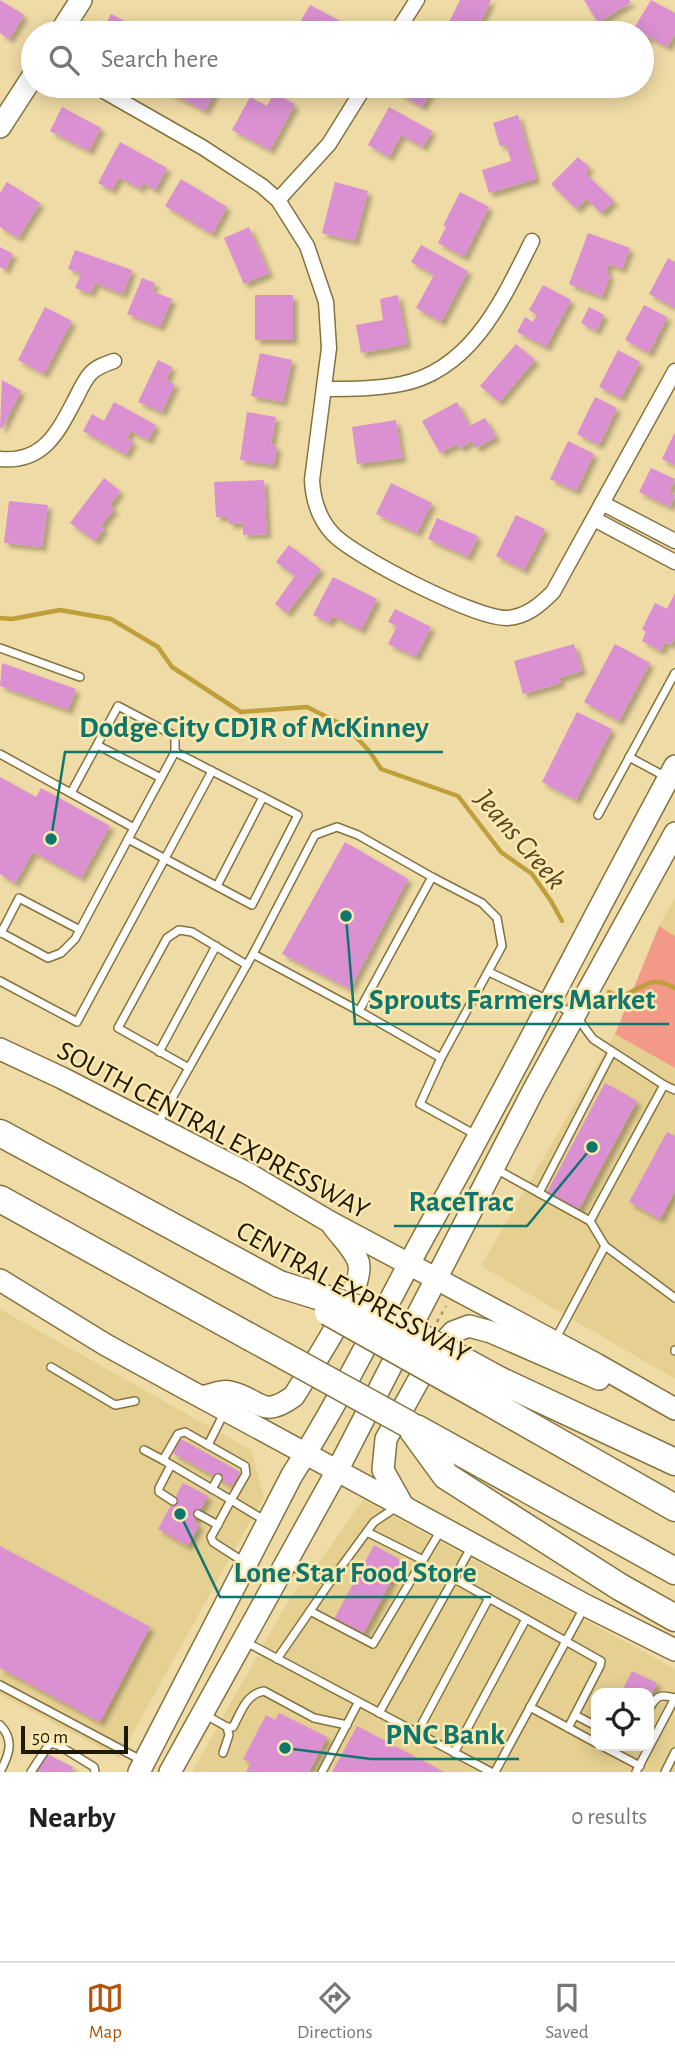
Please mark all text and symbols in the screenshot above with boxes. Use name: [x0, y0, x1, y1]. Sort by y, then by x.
search box: [21, 21, 654, 98]
icon: search: [45, 41, 83, 79]
text: Search here: [101, 46, 219, 72]
callout: Dodge City CDJR of McKinney: [65, 701, 443, 752]
text: Dodge City CDJR of McKinney: [79, 713, 430, 743]
water label: Jeans Creek: [468, 783, 571, 895]
callout: Sprouts Farmers Market: [355, 973, 669, 1024]
text: Sprouts Farmers Market: [369, 985, 655, 1015]
street label: SOUTH CENTRAL EXPRESSWAY: [53, 1037, 374, 1225]
callout: RaceTrac: [394, 1175, 527, 1226]
text: RaceTrac: [408, 1187, 514, 1217]
street label: CENTRAL EXPRESSWAY: [231, 1217, 475, 1369]
callout: Lone Star Food Store: [220, 1546, 491, 1597]
text: Lone Star Food Store: [233, 1558, 477, 1588]
map controls: [591, 1688, 654, 1751]
button: locate: [591, 1688, 654, 1751]
callout: PNC Bank: [371, 1708, 519, 1759]
text: PNC Bank: [385, 1720, 505, 1750]
scale bar: [21, 1723, 128, 1755]
text: 50 m: [32, 1728, 68, 1747]
text: Nearby: [28, 1803, 116, 1833]
text: 0 results: [571, 1806, 647, 1829]
tab: Map: [86, 1979, 124, 2044]
tab: Directions: [297, 1979, 373, 2044]
tab: Saved: [545, 1979, 589, 2044]

